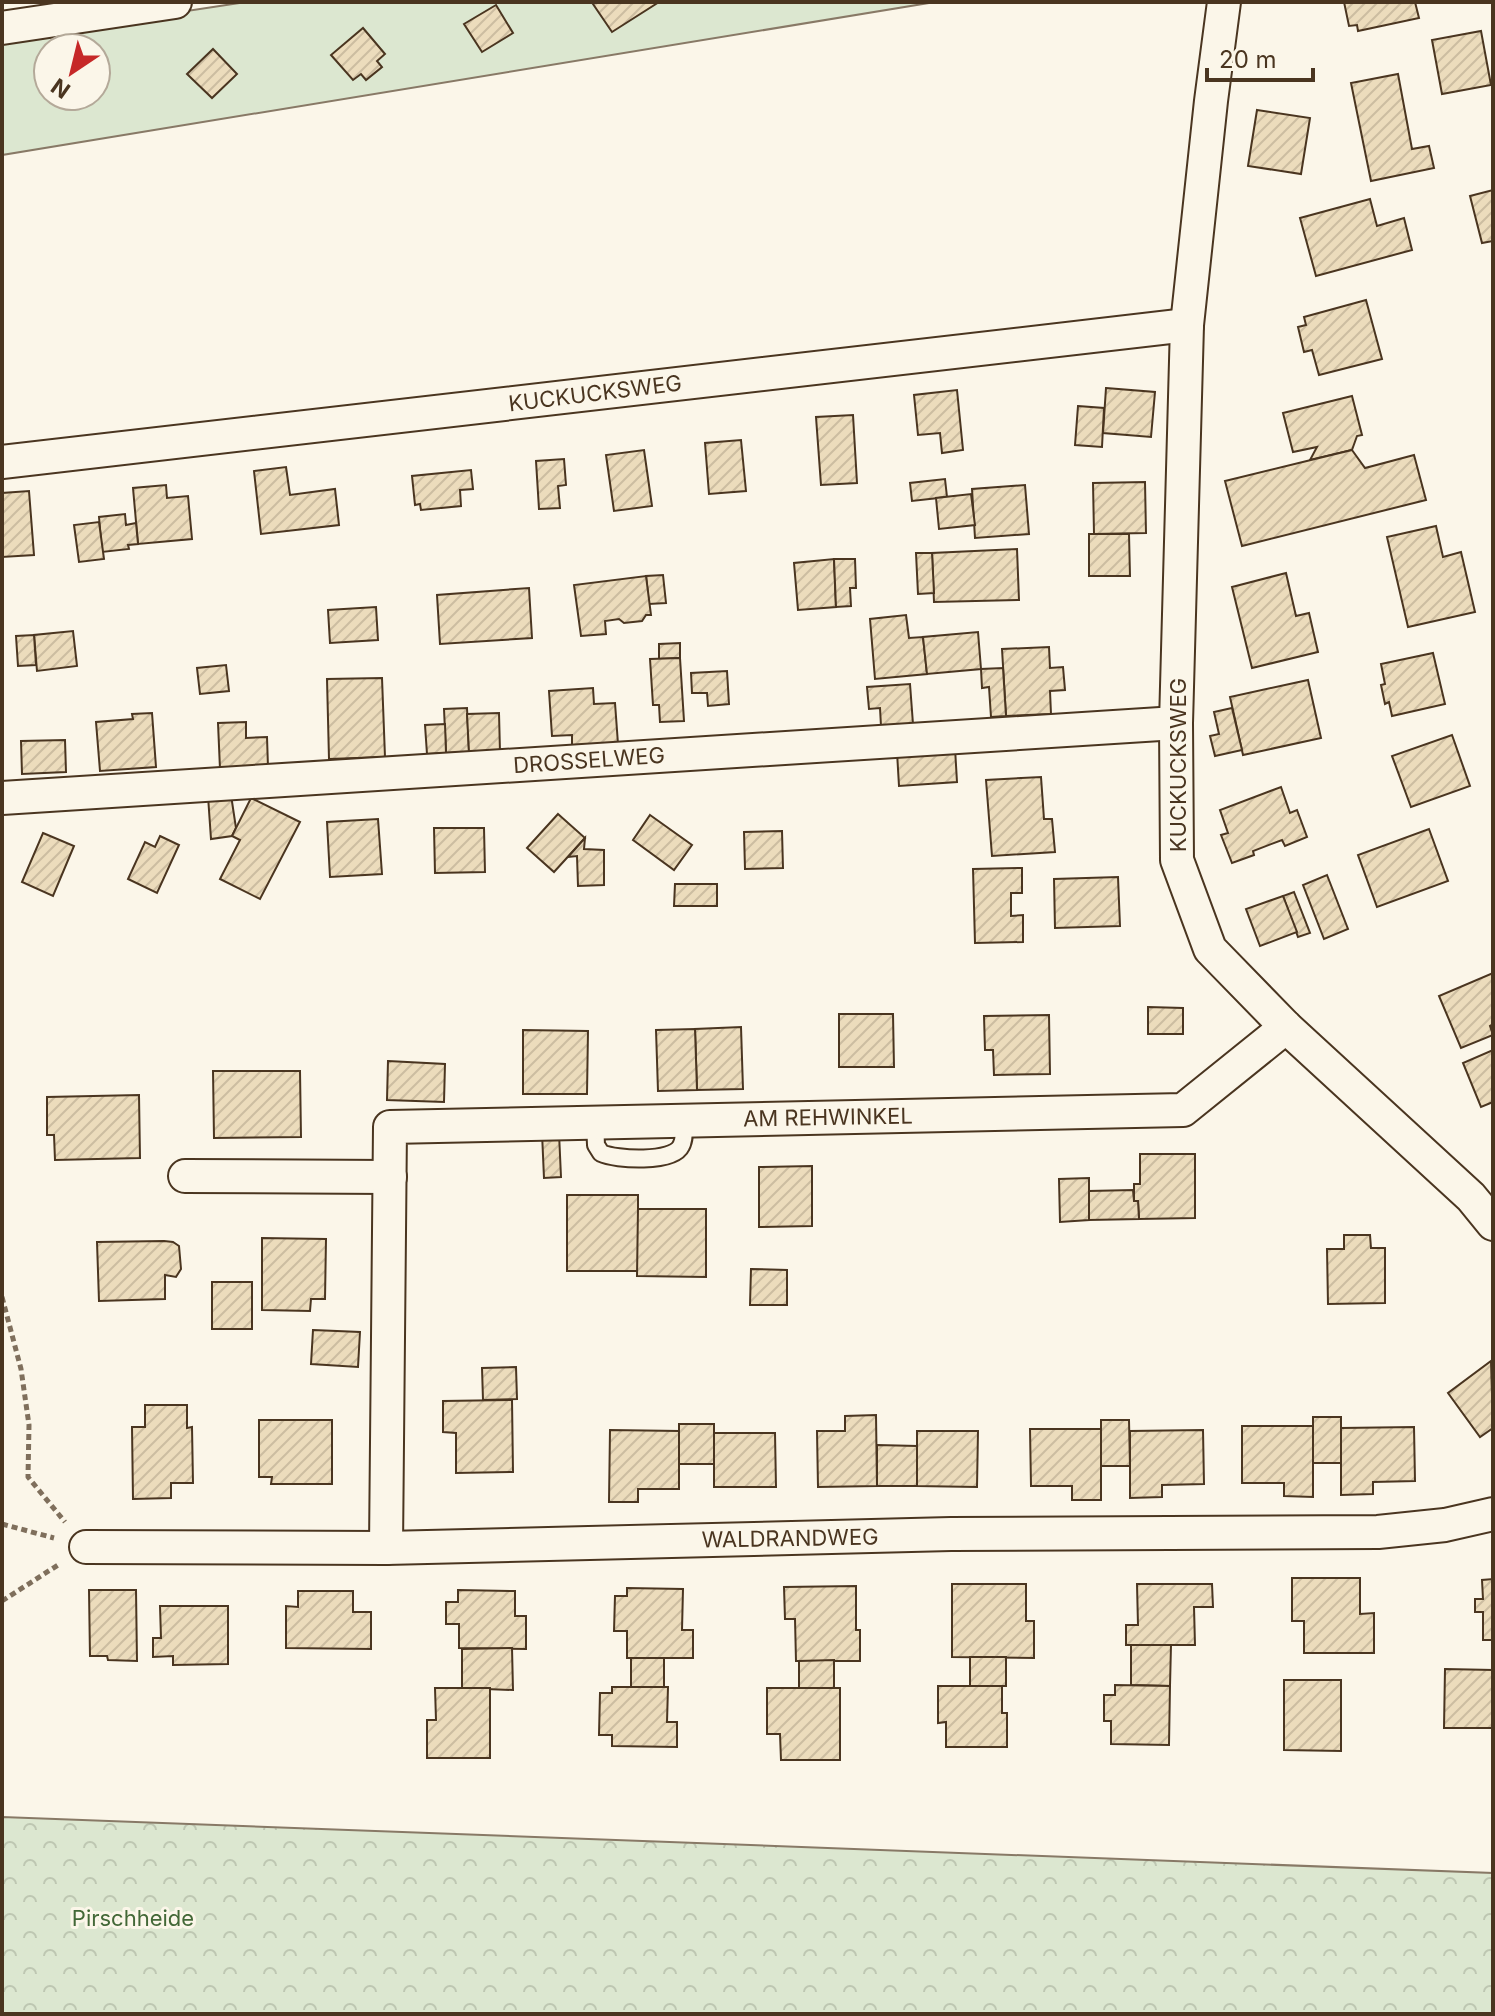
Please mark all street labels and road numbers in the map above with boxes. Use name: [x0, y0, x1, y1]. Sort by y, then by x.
street label: KUCKUCKSWEG: [507, 369, 683, 417]
street label: KUCKUCKSWEG: [1165, 678, 1191, 852]
street label: DROSSELWEG: [512, 742, 666, 778]
street label: AM REHWINKEL: [743, 1103, 913, 1131]
street label: WALDRANDWEG: [701, 1523, 879, 1553]

